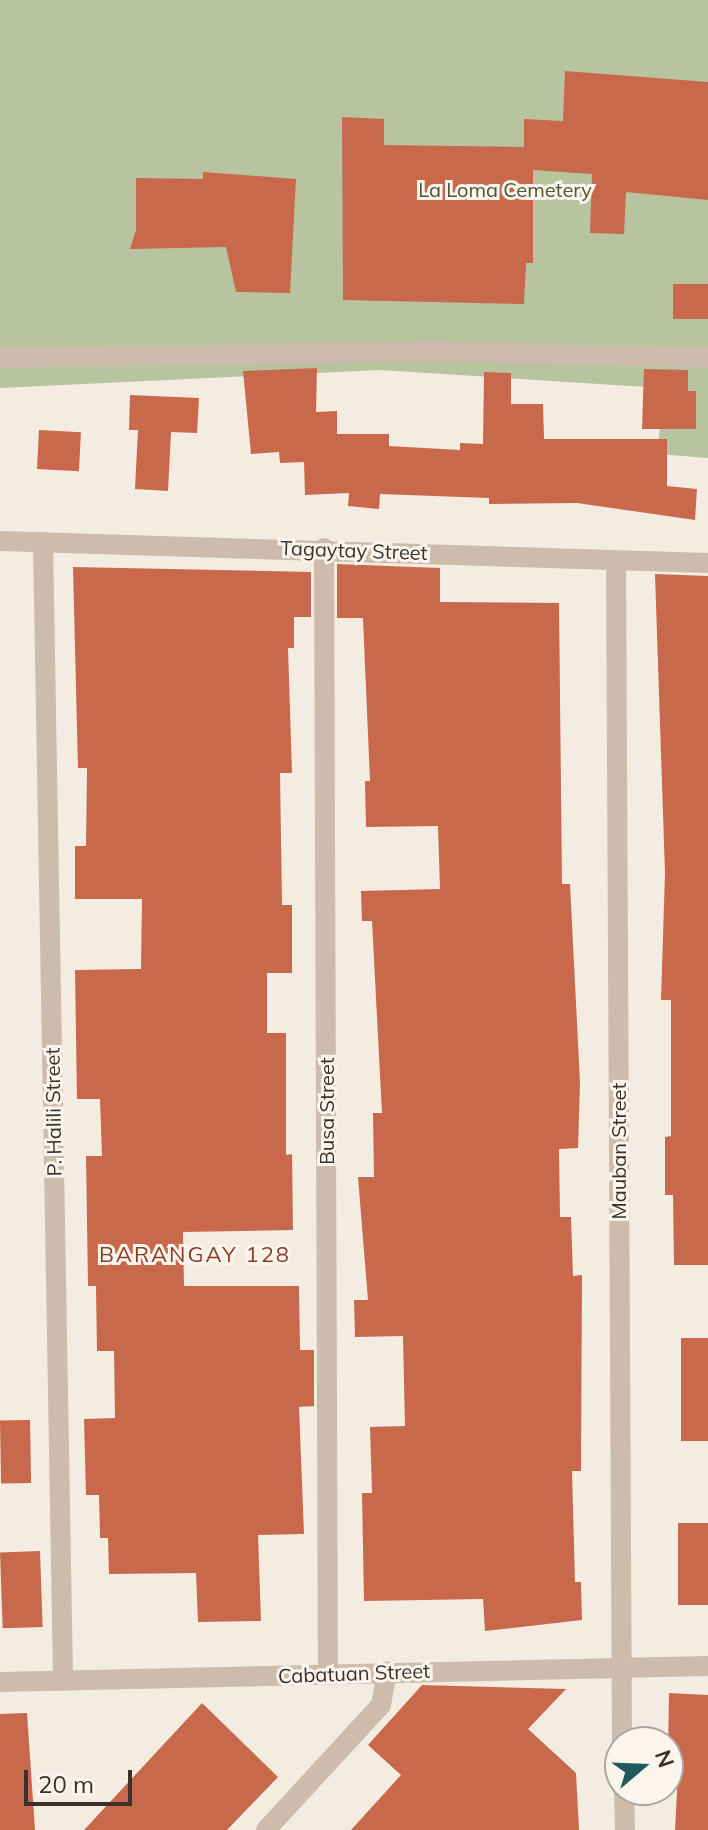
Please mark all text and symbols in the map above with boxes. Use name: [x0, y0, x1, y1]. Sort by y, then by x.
park label: La Loma Cemetery: [418, 177, 592, 201]
street label: Tagaytay Street: [280, 535, 428, 565]
street label: P. Halili Street: [40, 1047, 66, 1177]
street label: Busa Street: [314, 1057, 338, 1165]
street label: Mauban Street: [606, 1083, 630, 1219]
district label: BARANGAY 128: [99, 1242, 291, 1268]
street label: Cabatuan Street: [278, 1658, 430, 1688]
north arrow: [604, 1726, 684, 1806]
text: N: [649, 1746, 681, 1771]
scale bar: [28, 1754, 136, 1804]
text: 20 m: [38, 1769, 94, 1799]

